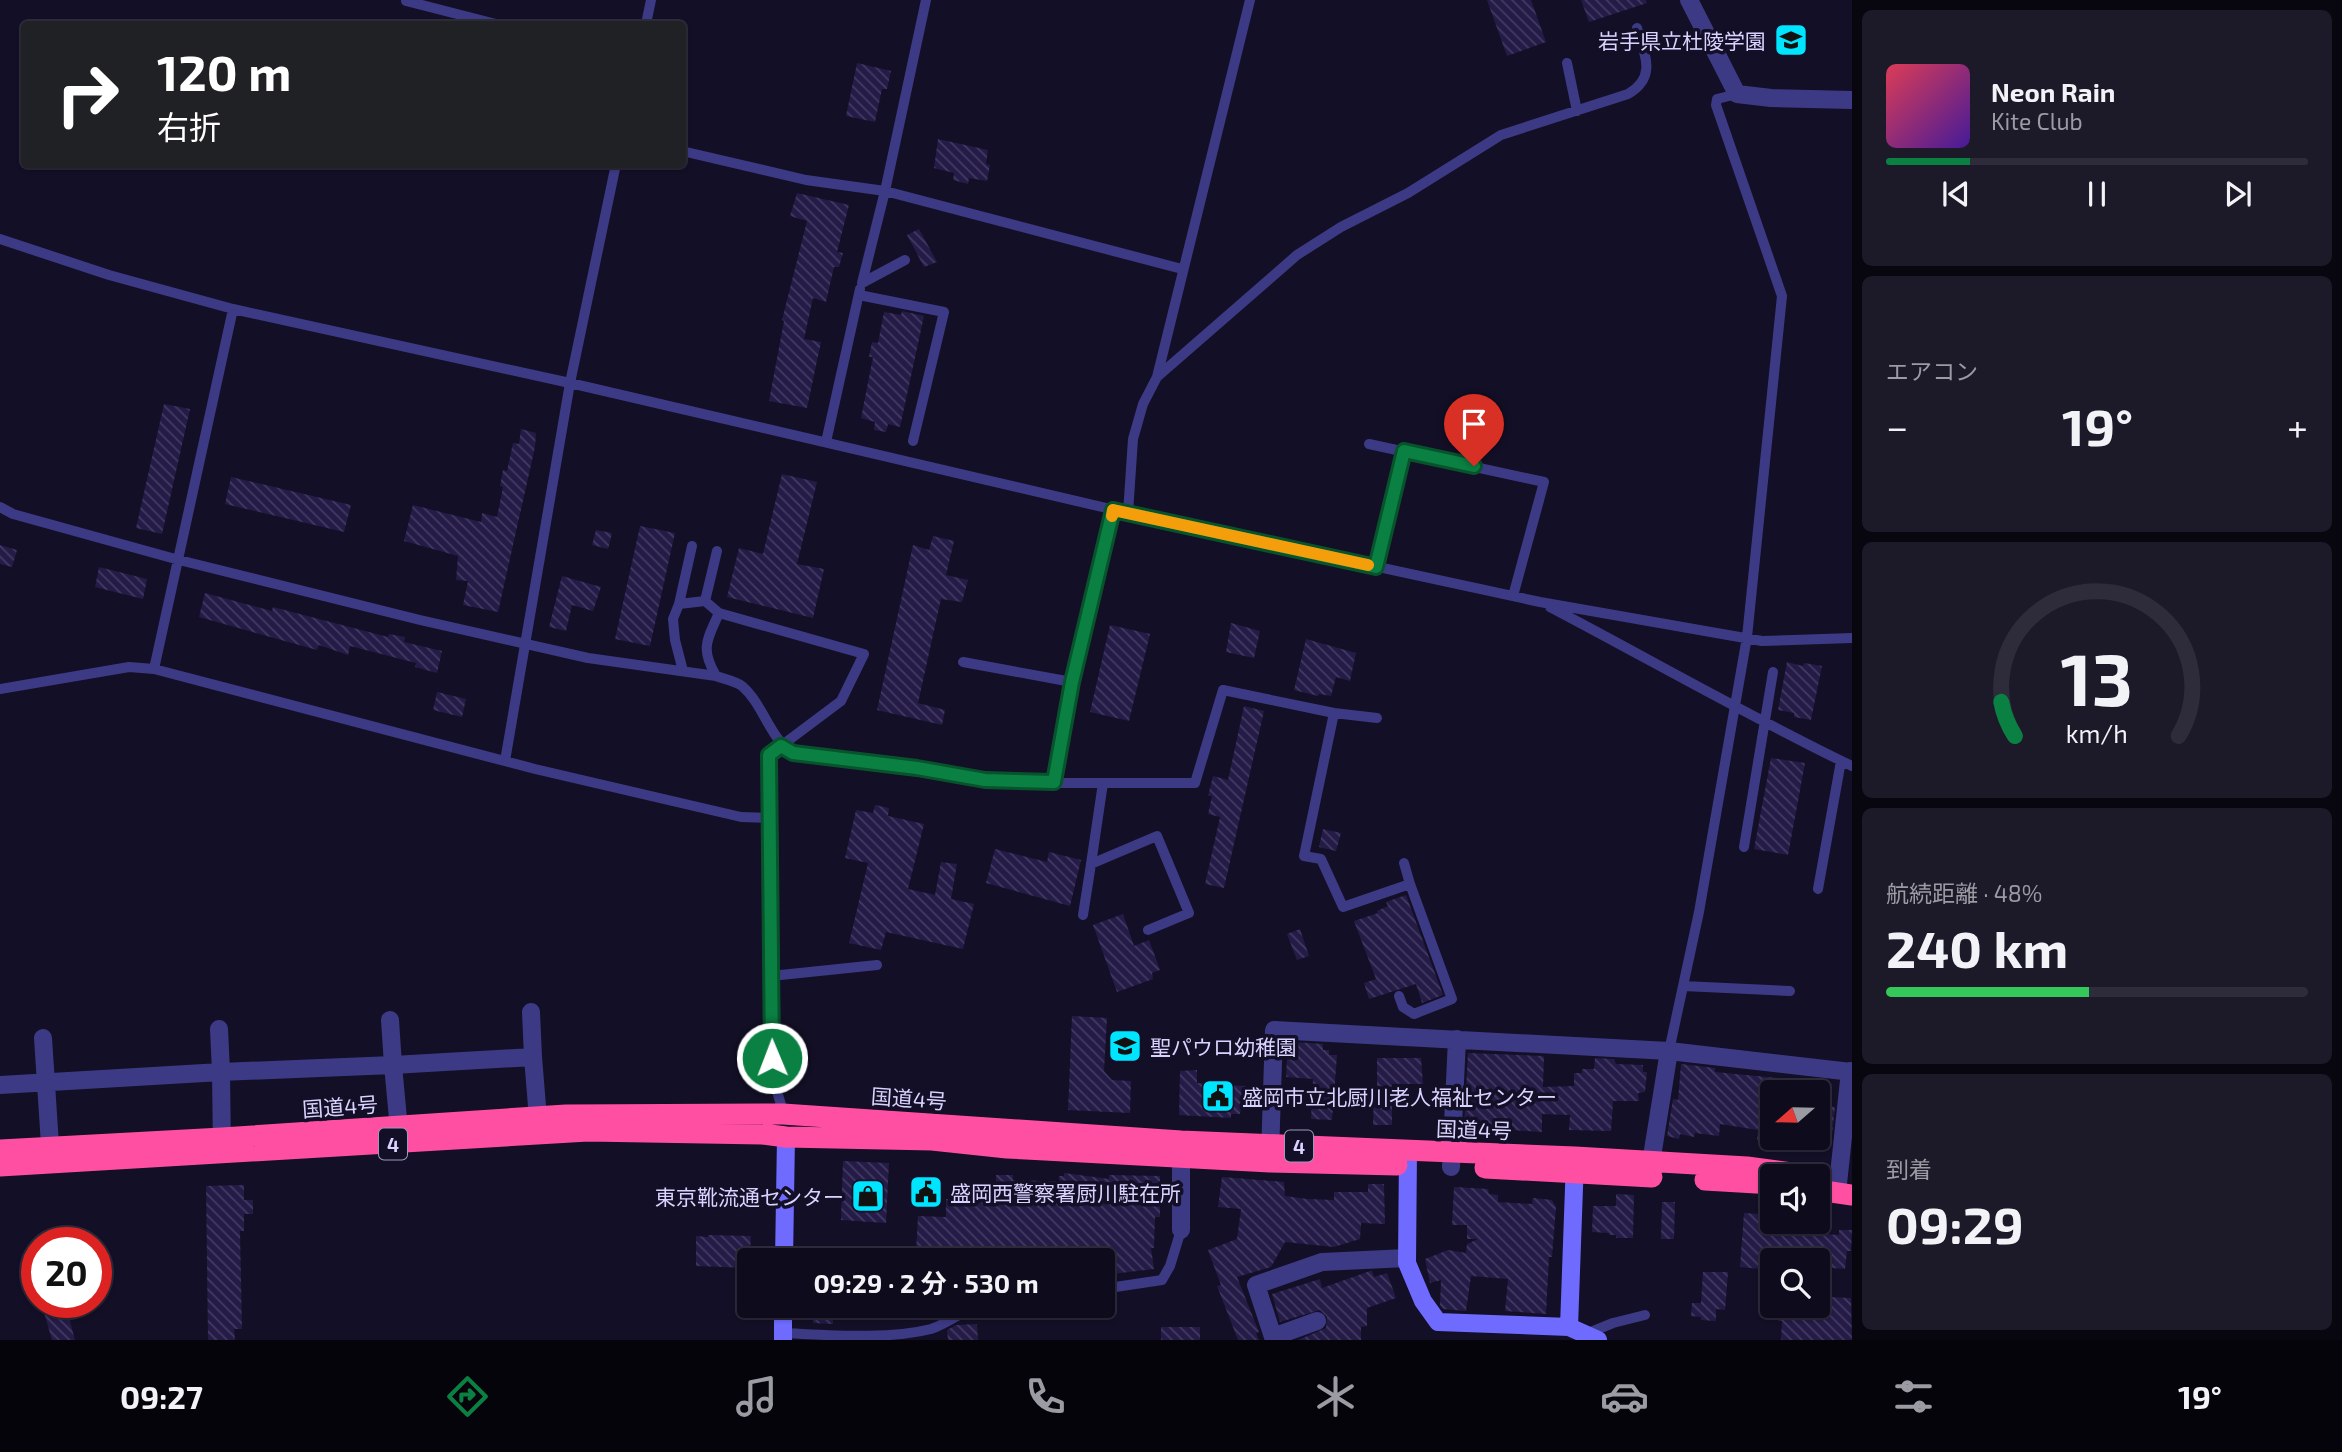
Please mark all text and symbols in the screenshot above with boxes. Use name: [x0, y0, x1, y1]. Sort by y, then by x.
school or university icon: 岩手県立杜陵学園: [1772, 21, 1810, 59]
place label: 岩手県立杜陵学園: [1598, 28, 1766, 53]
text: 120 m: [157, 42, 291, 101]
icon: right: [42, 49, 133, 140]
text: Neon Rain: [1991, 76, 2115, 107]
text: 右折: [157, 107, 221, 145]
text: Kite Club: [1991, 107, 2083, 135]
icon: previous: [1937, 175, 1975, 213]
icon: pause: [2078, 175, 2116, 213]
icon: next: [2219, 175, 2257, 213]
text: エアコン: [1886, 357, 1978, 385]
pin: [1444, 394, 1504, 466]
text: 19°: [2062, 394, 2133, 456]
text: −: [1886, 403, 1908, 449]
text: +: [2287, 403, 2308, 449]
icon: arrive: [1455, 405, 1493, 443]
text: 13: [2061, 633, 2133, 721]
text: km/h: [2066, 718, 2128, 748]
text: 航続距離 · 48%: [1886, 879, 2042, 907]
text: 240 km: [1886, 916, 2068, 978]
position arrow: [735, 1021, 809, 1095]
school or university icon: 聖パウロ幼稚園: [1106, 1027, 1144, 1065]
place label: 聖パウロ幼稚園: [1150, 1034, 1297, 1059]
public building icon: 盛岡市立北厨川老人福祉センター: [1199, 1077, 1237, 1115]
north arrow: [1760, 1080, 1830, 1150]
map controls: [1760, 1080, 1830, 1318]
street label: 国道4号: [870, 1083, 948, 1113]
place label: 盛岡市立北厨川老人福祉センター: [1242, 1084, 1557, 1109]
street label: 国道4号: [301, 1091, 379, 1121]
street label: 国道4号: [1436, 1115, 1512, 1143]
road number: 4: [379, 1128, 407, 1160]
road number: 4: [1285, 1130, 1313, 1162]
text: 到着: [1886, 1155, 1932, 1183]
button: sound: [1760, 1164, 1830, 1234]
public building icon: 盛岡西警察署厨川駐在所: [907, 1173, 945, 1211]
shop icon: 東京靴流通センター: [849, 1177, 887, 1215]
place label: 盛岡西警察署厨川駐在所: [950, 1180, 1181, 1205]
place label: 東京靴流通センター: [655, 1184, 844, 1209]
text: 09:29: [1886, 1192, 2024, 1254]
speed limit sign: 20: [21, 1227, 112, 1318]
button: search: [1760, 1248, 1830, 1318]
text: 09:29 · 2 分 · 530 m: [813, 1267, 1039, 1298]
icon: directions: [443, 1372, 492, 1421]
icon: music: [732, 1372, 781, 1421]
icon: phone: [1021, 1372, 1070, 1421]
icon: climate: [1311, 1372, 1360, 1421]
icon: car: [1600, 1372, 1649, 1421]
icon: filters: [1889, 1372, 1938, 1421]
text: 09:27: [120, 1377, 203, 1415]
text: 19°: [2178, 1377, 2222, 1415]

